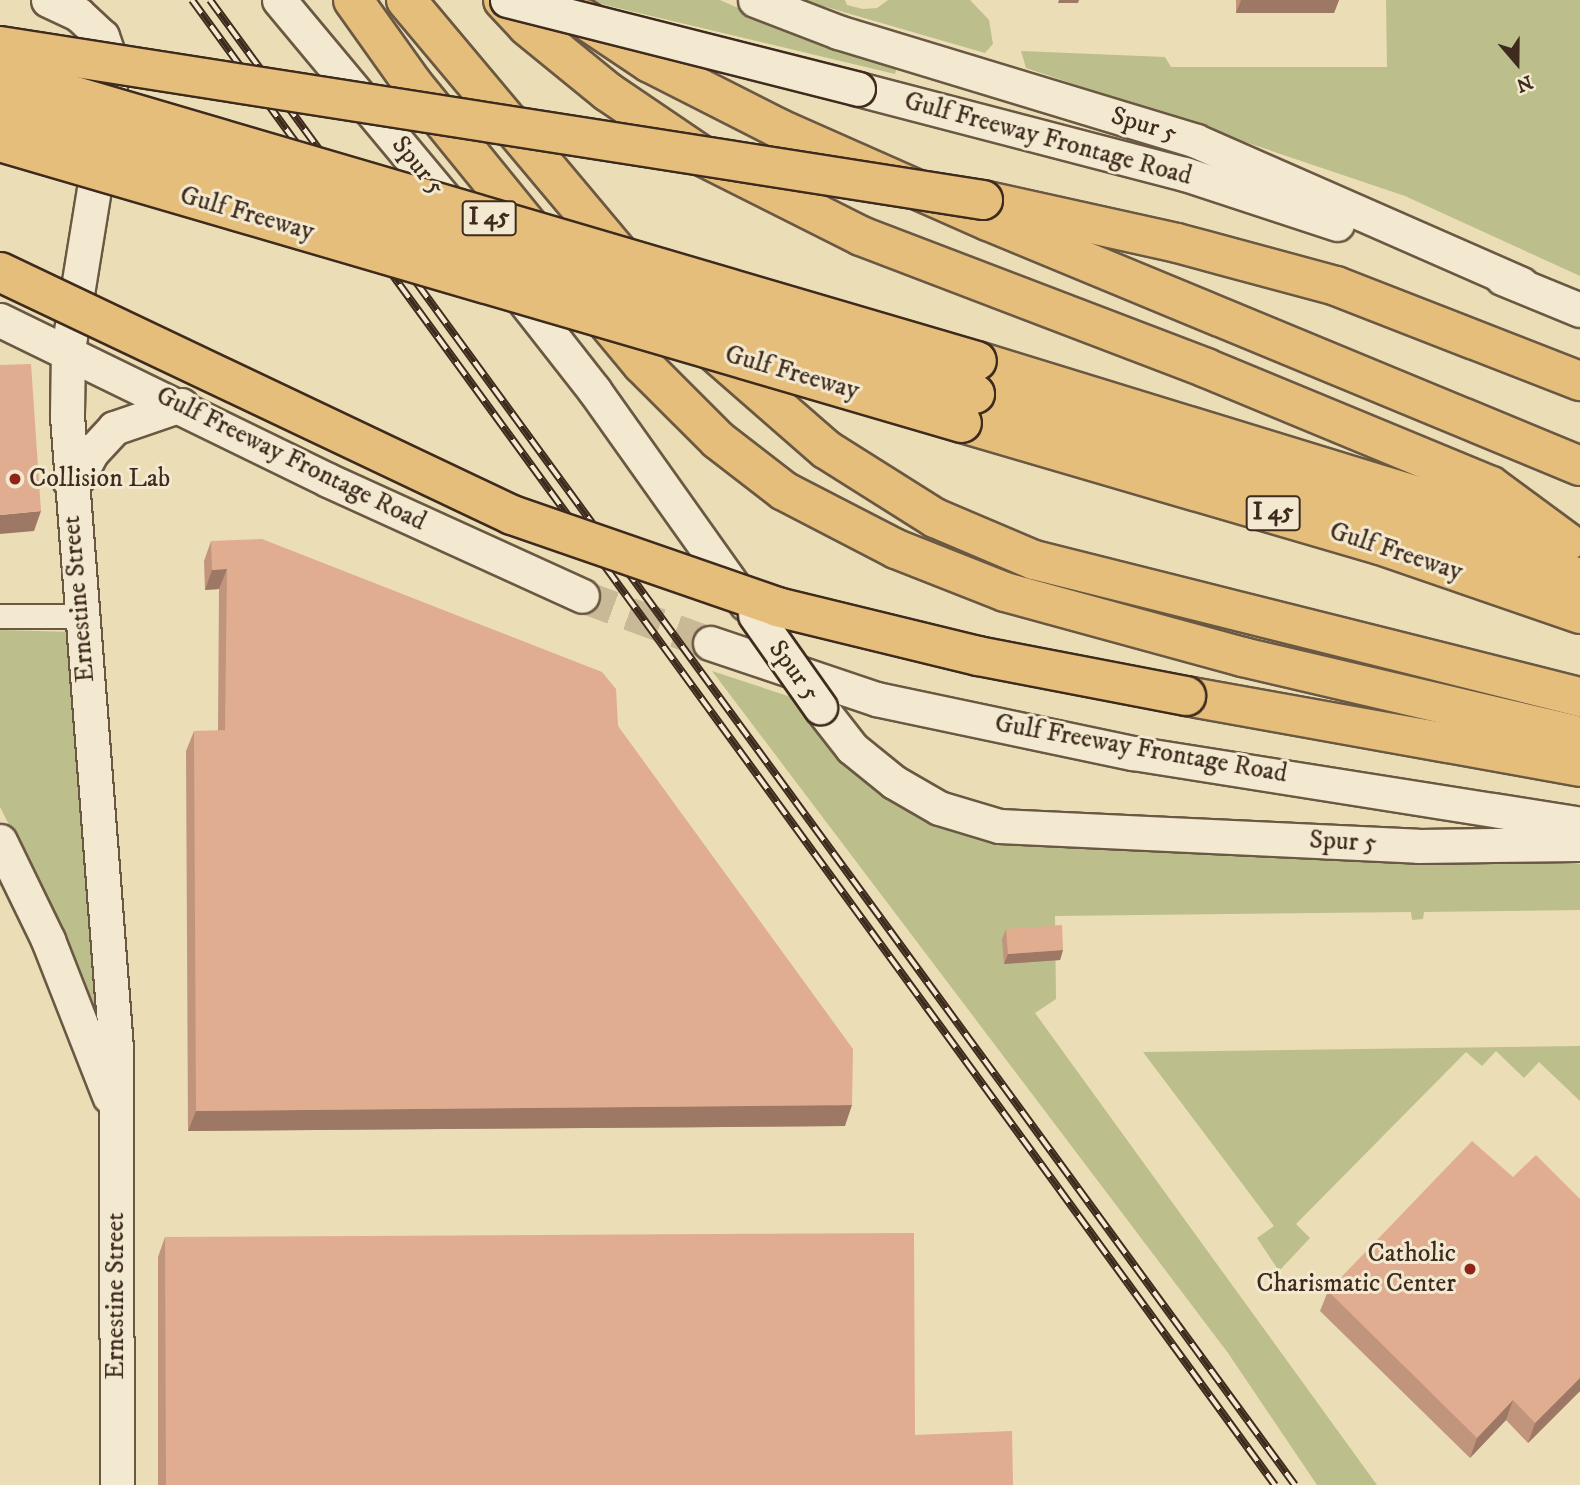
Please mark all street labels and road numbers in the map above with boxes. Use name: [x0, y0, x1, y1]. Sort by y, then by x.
street label: Gulf Freeway Frontage Road: [901, 86, 1195, 192]
street label: Spur 5: [1107, 100, 1181, 150]
street label: Spur 5: [385, 130, 451, 202]
street label: Gulf Freeway: [176, 180, 318, 248]
road number: I 45: [461, 198, 517, 238]
street label: Gulf Freeway: [721, 339, 863, 407]
street label: Gulf Freeway Frontage Road: [151, 380, 431, 538]
road number: I 45: [1245, 492, 1301, 534]
street label: Ernestine Street: [56, 514, 102, 684]
street label: Gulf Freeway: [1326, 516, 1466, 588]
street label: Spur 5: [762, 635, 826, 707]
street label: Gulf Freeway Frontage Road: [992, 708, 1290, 790]
street label: Spur 5: [1309, 825, 1377, 859]
street label: Ernestine Street: [100, 1212, 132, 1380]

